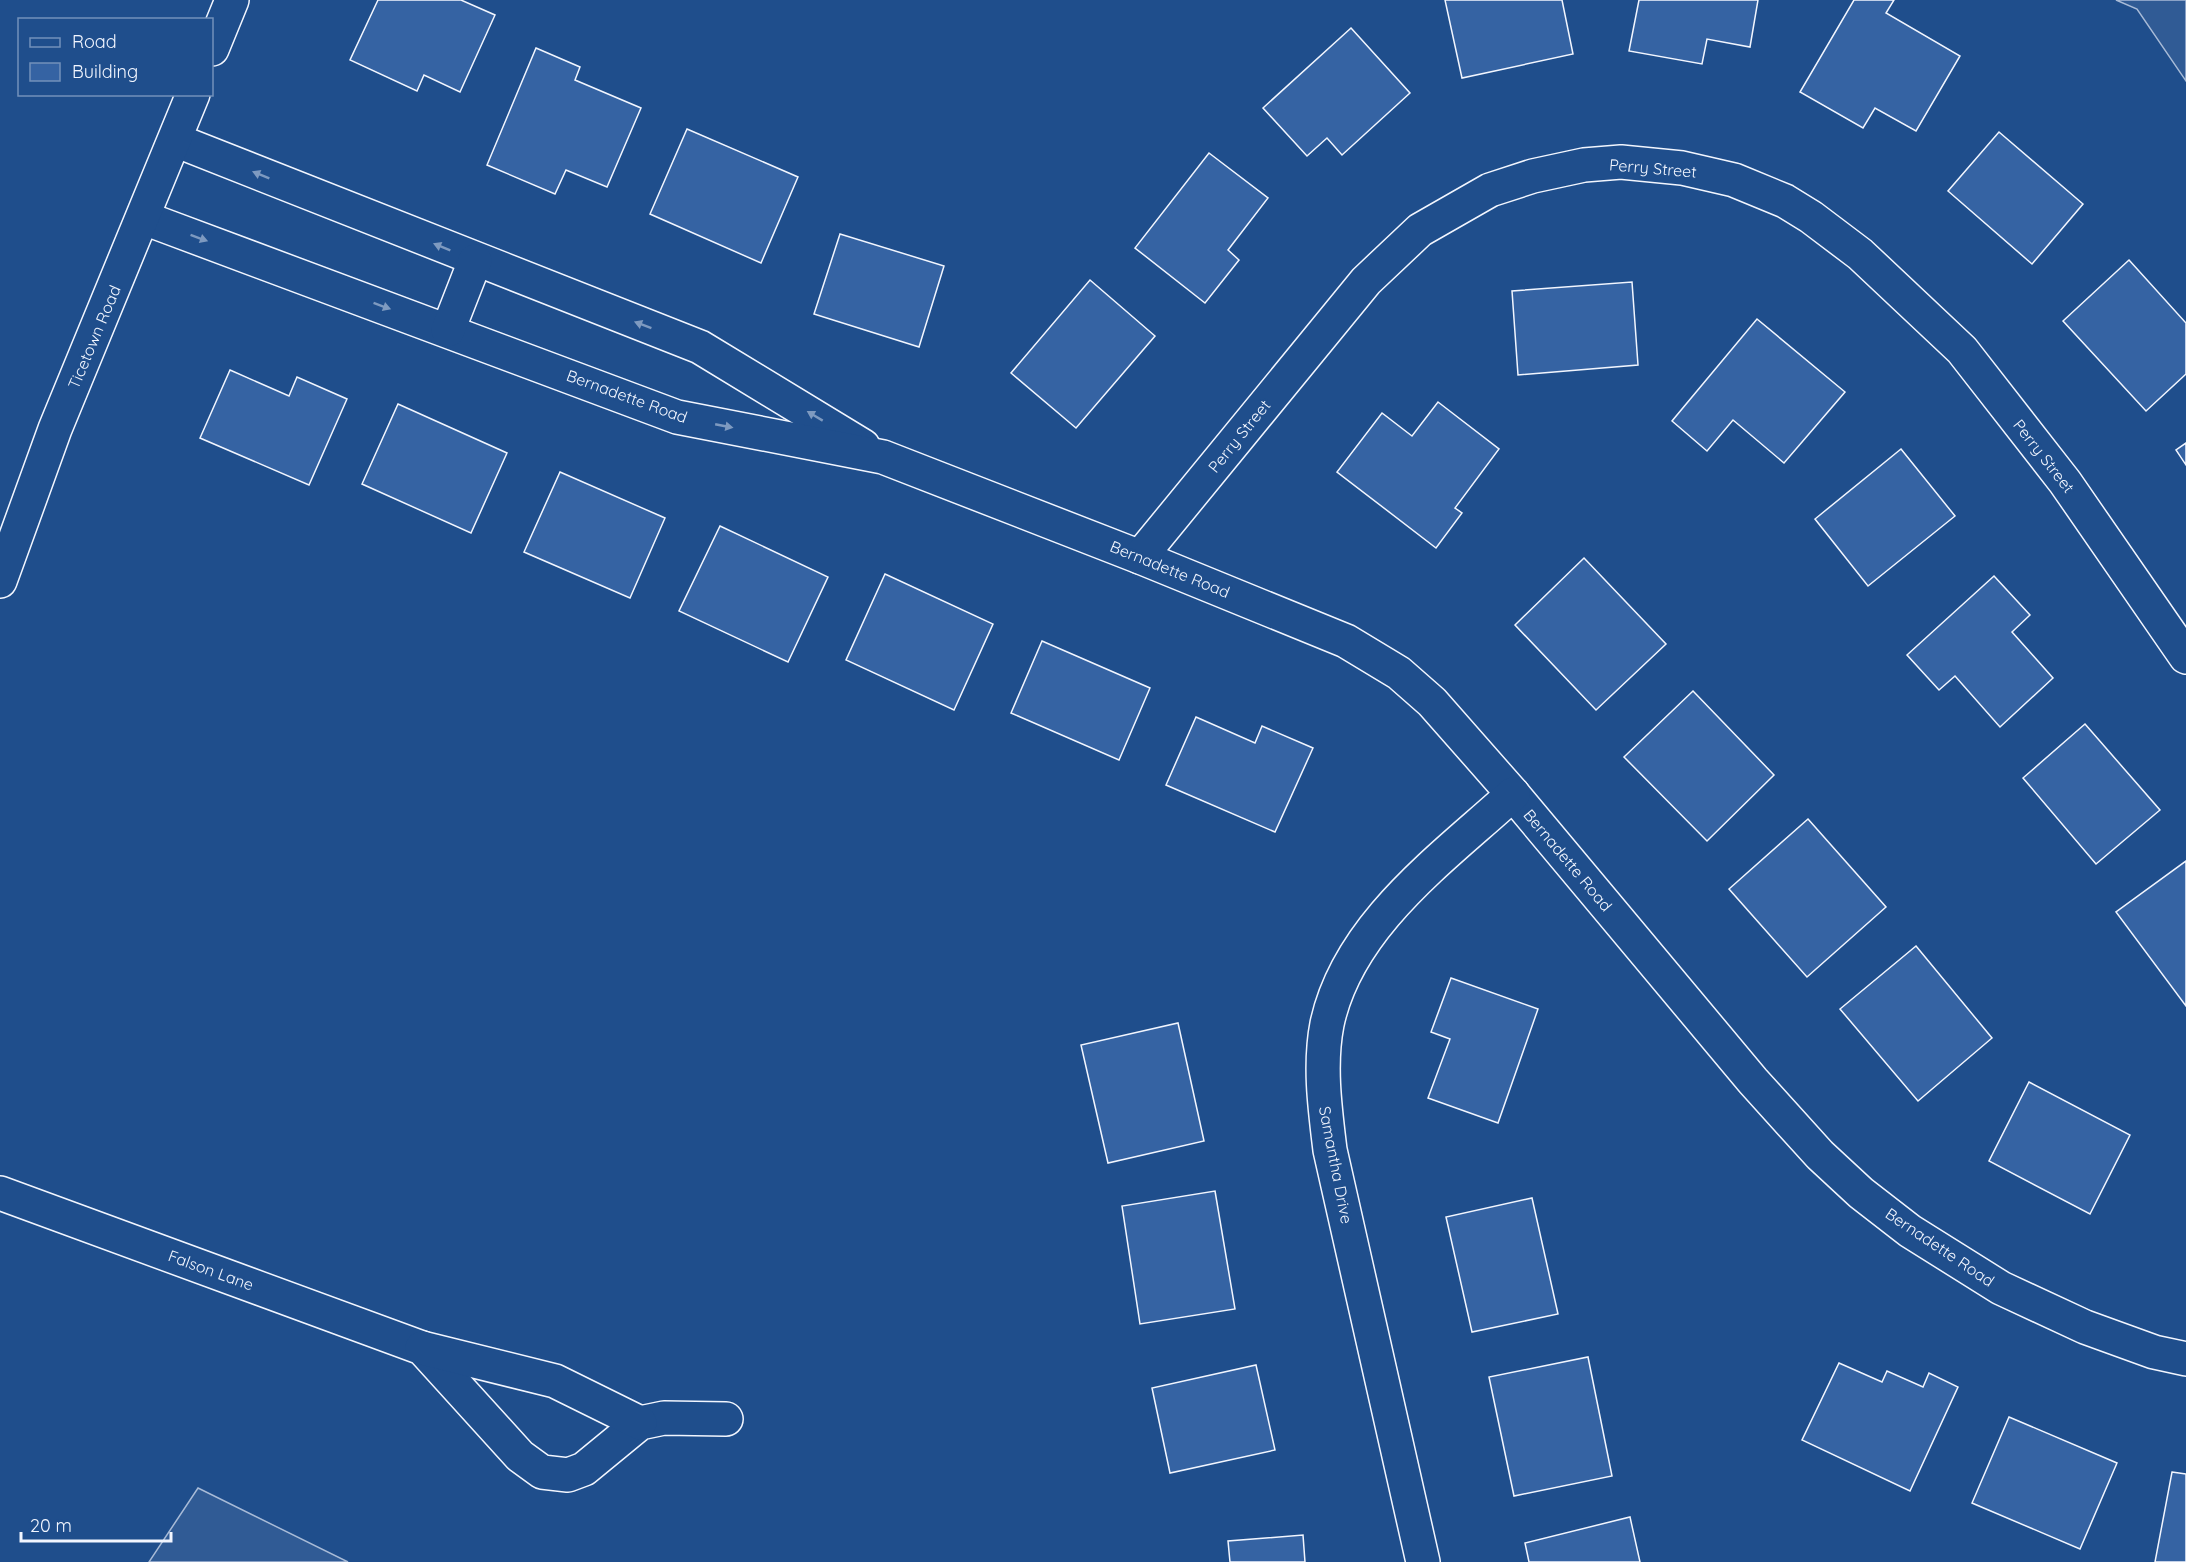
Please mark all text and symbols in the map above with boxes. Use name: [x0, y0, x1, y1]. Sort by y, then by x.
legend: [18, 18, 213, 96]
text: Road: [72, 30, 117, 53]
text: Building: [72, 60, 138, 83]
street label: Perry Street: [1608, 154, 1698, 182]
one-way arrow: [251, 170, 269, 180]
one-way arrow: [190, 234, 208, 244]
one-way arrow: [432, 242, 450, 252]
street label: Ticetown Road: [63, 282, 125, 392]
one-way arrow: [373, 301, 391, 311]
one-way arrow: [634, 320, 652, 329]
street label: Bernadette Road: [564, 365, 690, 427]
street label: Perry Street: [1204, 396, 1274, 476]
one-way arrow: [807, 411, 823, 422]
street label: Perry Street: [2009, 415, 2079, 497]
one-way arrow: [715, 422, 734, 431]
street label: Bernadette Road: [1107, 536, 1233, 602]
street label: Bernadette Road: [1519, 805, 1617, 915]
street label: Samantha Drive: [1315, 1105, 1357, 1225]
street label: Bernadette Road: [1882, 1203, 1998, 1291]
street label: Falson Lane: [166, 1245, 256, 1295]
scale bar: [21, 1505, 171, 1543]
text: 20 m: [30, 1514, 72, 1537]

